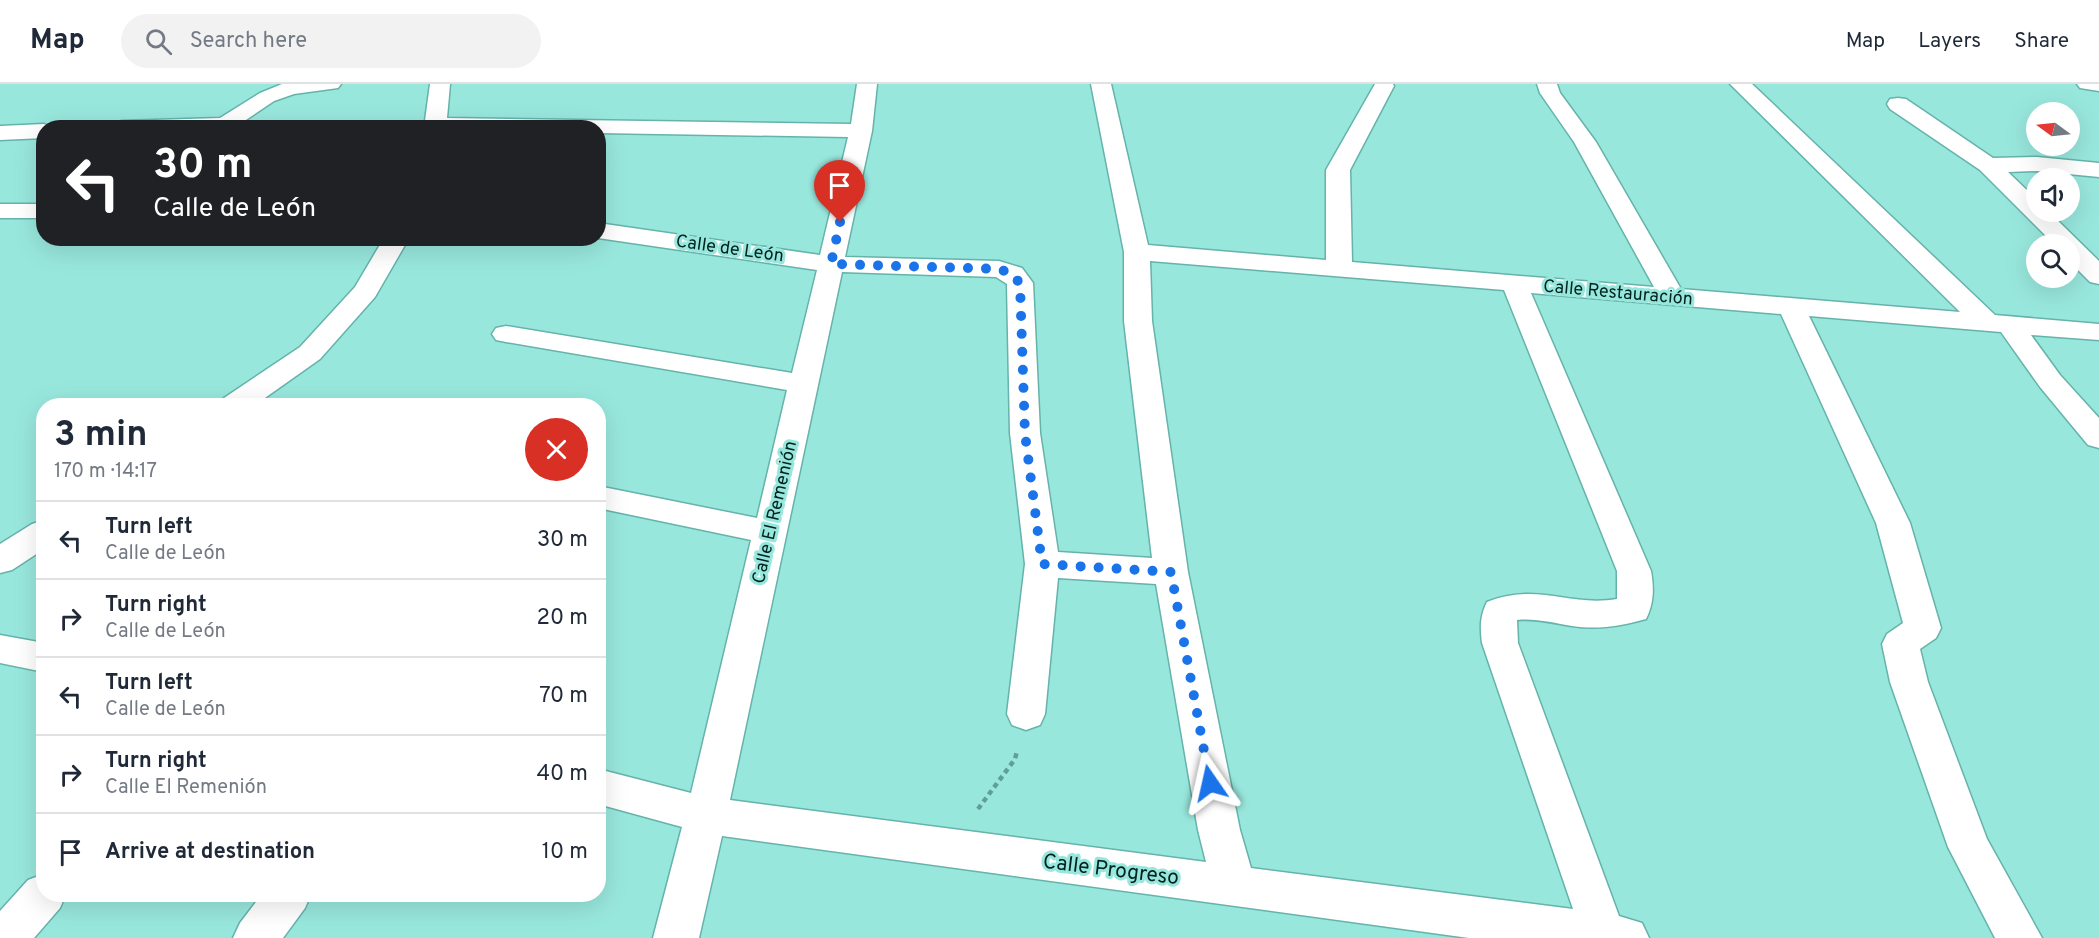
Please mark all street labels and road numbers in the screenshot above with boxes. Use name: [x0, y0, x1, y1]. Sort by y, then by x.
street label: Calle de León: [674, 231, 785, 268]
street label: Calle Restauración: [1542, 275, 1694, 311]
street label: Calle El Remenión: [748, 439, 803, 586]
street label: Calle Progreso: [1041, 849, 1180, 892]

